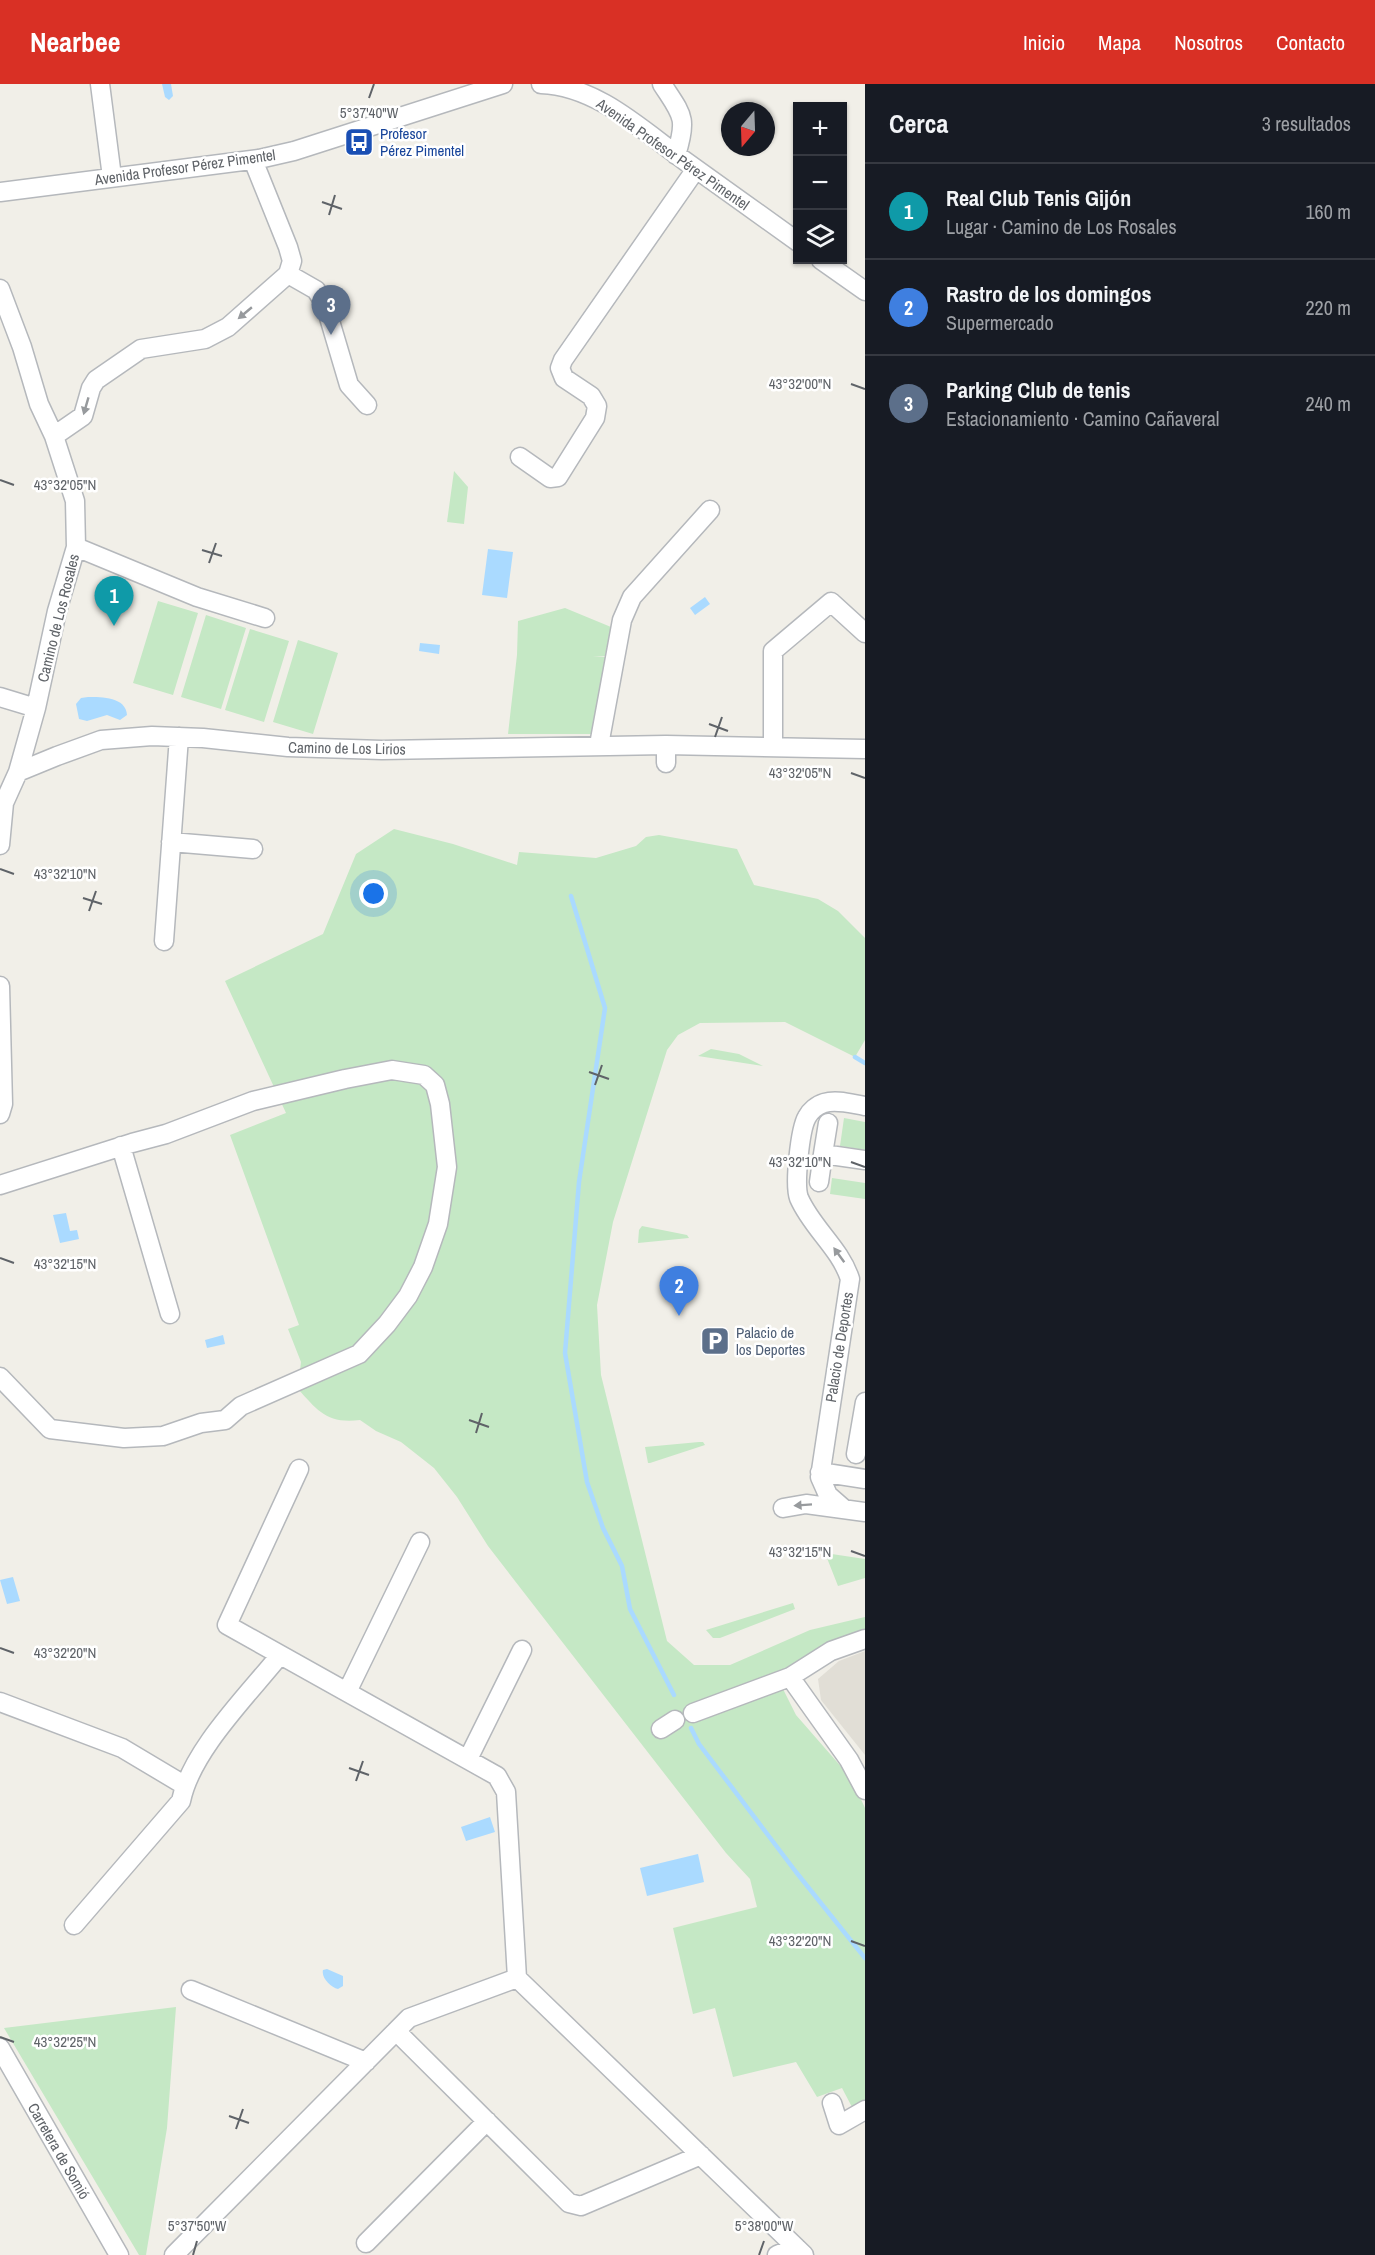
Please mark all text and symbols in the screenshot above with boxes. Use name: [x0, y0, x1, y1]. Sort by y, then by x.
text: Nearbee: [30, 23, 121, 61]
text: Inicio: [1023, 28, 1065, 57]
text: Mapa: [1098, 28, 1141, 57]
text: Nosotros: [1174, 28, 1243, 57]
text: Contacto: [1276, 28, 1345, 57]
street label: Avenida Profesor Pérez Pimentel: [591, 93, 754, 215]
text: 5°37'40"W: [340, 102, 399, 123]
north arrow: [721, 102, 775, 156]
map controls: [793, 102, 847, 264]
button: +: [793, 102, 847, 156]
text: Cerca: [889, 106, 948, 141]
text: 3 resultados: [1262, 110, 1351, 137]
place label: Profesor Pérez Pimentel: [380, 123, 464, 161]
bus stop icon: Profesor Pérez Pimentel: [343, 126, 375, 158]
street label: Avenida Profesor Pérez Pimentel: [92, 144, 277, 190]
button: −: [793, 156, 847, 210]
text: Real Club Tenis Gijón: [946, 183, 1131, 213]
text: 1: [904, 198, 913, 225]
text: 160 m: [1305, 198, 1351, 225]
button: layers: [793, 210, 847, 264]
text: Lugar · Camino de Los Rosales: [946, 213, 1177, 240]
text: Rastro de los domingos: [946, 279, 1152, 309]
pin: 3: [312, 286, 350, 335]
text: 2: [904, 294, 913, 321]
text: 220 m: [1305, 294, 1351, 321]
one-way arrow: [237, 307, 253, 320]
text: Supermercado: [946, 309, 1054, 336]
text: 43°32'00"N: [769, 373, 831, 394]
text: Parking Club de tenis: [946, 375, 1130, 405]
text: 3: [904, 390, 913, 417]
text: 240 m: [1305, 390, 1351, 417]
one-way arrow: [81, 397, 90, 415]
text: Estacionamiento · Camino Cañaveral: [946, 405, 1219, 432]
text: 43°32'05"N: [34, 474, 96, 495]
street label: Camino de Los Rosales: [32, 552, 84, 684]
pin: 1: [94, 576, 134, 626]
street label: Camino de Los Lirios: [288, 736, 406, 760]
text: 43°32'05"N: [769, 762, 831, 783]
text: 43°32'10"N: [34, 863, 96, 884]
your location: [359, 879, 388, 908]
text: 43°32'10"N: [769, 1151, 831, 1172]
one-way arrow: [833, 1248, 845, 1264]
text: 43°32'15"N: [34, 1253, 96, 1274]
pin: 2: [660, 1266, 698, 1316]
street label: Palacio de Deportes: [820, 1290, 858, 1404]
place label: Palacio de los Deportes: [736, 1322, 805, 1360]
parking icon: Palacio de los Deportes: [699, 1325, 731, 1357]
one-way arrow: [793, 1501, 812, 1510]
text: 43°32'15"N: [769, 1541, 831, 1562]
text: 43°32'20"N: [34, 1642, 96, 1663]
text: 43°32'20"N: [769, 1930, 831, 1951]
text: 43°32'25"N: [34, 2031, 96, 2052]
street label: Carretera de Somió: [23, 2099, 95, 2203]
text: 5°37'50"W: [168, 2215, 227, 2236]
text: 5°38'00"W: [735, 2215, 794, 2236]

